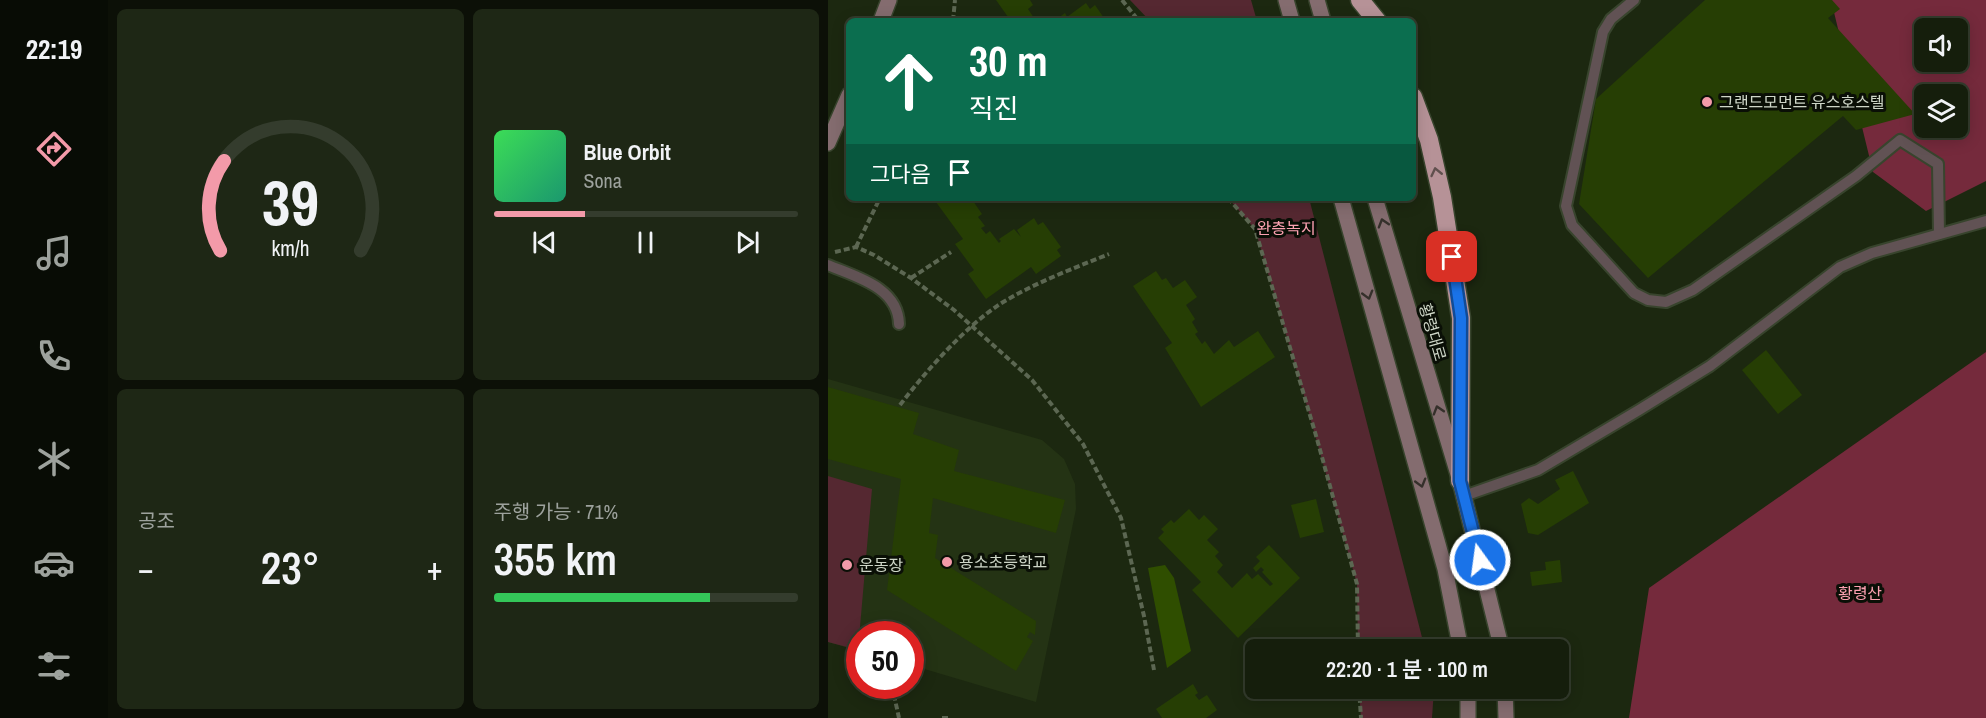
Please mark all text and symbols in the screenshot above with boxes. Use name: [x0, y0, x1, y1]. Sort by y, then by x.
map controls: [1914, 18, 1968, 138]
button: sound: [1914, 18, 1968, 72]
text: 22:19: [26, 31, 82, 67]
text: 30 m: [969, 33, 1048, 89]
icon: ahead: [870, 42, 948, 120]
button: layers: [1914, 84, 1968, 138]
text: 직진: [969, 90, 1019, 126]
place label: 그랜드모먼트 유스호스텔: [1719, 91, 1885, 113]
marker: 그랜드모먼트 유스호스텔: [1700, 95, 1714, 109]
icon: directions: [33, 128, 75, 170]
text: Blue Orbit: [584, 137, 671, 167]
icon: arrive: [943, 156, 976, 189]
text: 그다음: [870, 159, 931, 189]
text: 39: [262, 161, 319, 245]
text: Sona: [584, 167, 622, 194]
one-way arrow: [1430, 168, 1443, 178]
park label: 완층녹지: [1257, 217, 1315, 239]
one-way arrow: [1378, 219, 1390, 229]
icon: previous: [528, 226, 561, 259]
icon: pause: [629, 226, 662, 259]
icon: next: [731, 226, 764, 259]
pin: [1426, 231, 1477, 282]
icon: music: [33, 232, 75, 274]
text: km/h: [271, 235, 309, 264]
icon: arrive: [1435, 240, 1468, 273]
one-way arrow: [1361, 289, 1373, 300]
street label: 황령대로: [1414, 301, 1452, 364]
icon: phone: [33, 335, 75, 377]
one-way arrow: [1433, 405, 1445, 416]
icon: climate: [33, 438, 75, 480]
one-way arrow: [1414, 477, 1426, 487]
text: 주행 가능 · 71%: [494, 498, 618, 525]
text: 공조: [138, 507, 175, 534]
text: 355 km: [494, 528, 617, 589]
position arrow: [1448, 528, 1512, 592]
text: 23°: [261, 537, 320, 598]
icon: car: [33, 542, 75, 584]
text: −: [138, 546, 154, 590]
text: +: [427, 546, 442, 590]
place label: 용소초등학교: [959, 551, 1047, 573]
place label: 운동장: [859, 554, 903, 576]
marker: 용소초등학교: [940, 555, 954, 569]
marker: 운동장: [840, 558, 854, 572]
park label: 황령산: [1838, 582, 1882, 604]
speed limit sign: 50: [846, 621, 924, 699]
icon: filters: [33, 645, 75, 687]
text: 22:20 · 1 분 · 100 m: [1326, 654, 1488, 684]

